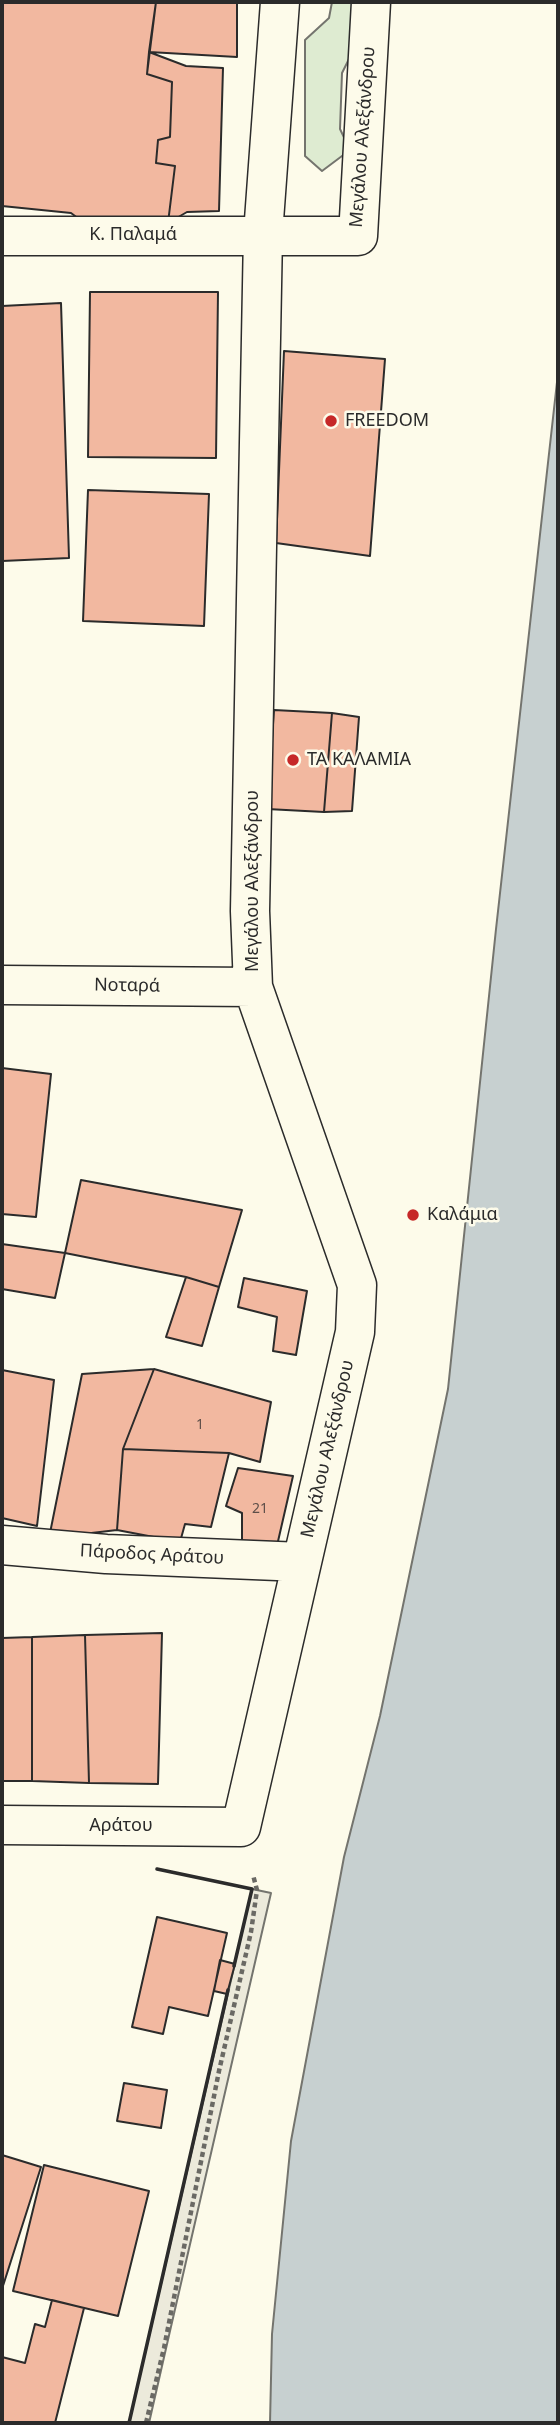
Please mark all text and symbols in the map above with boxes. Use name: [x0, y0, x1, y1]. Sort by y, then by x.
street label: Μεγάλου Αλεξάνδρου: [346, 46, 380, 228]
street label: Κ. Παλαμά: [89, 224, 177, 246]
place label: FREEDOM: [345, 410, 429, 432]
marker: FREEDOM: [323, 413, 339, 429]
place label: ΤΑ ΚΑΛΑΜΙΑ: [307, 749, 411, 771]
marker: ΤΑ ΚΑΛΑΜΙΑ: [285, 752, 301, 768]
street label: Μεγάλου Αλεξάνδρου: [242, 790, 264, 972]
street label: Νοταρά: [94, 975, 160, 997]
place label: Καλάμια: [427, 1204, 498, 1226]
marker: Καλάμια: [405, 1207, 421, 1223]
street label: Μεγάλου Αλεξάνδρου: [297, 1358, 359, 1540]
house number: 1: [196, 1417, 204, 1433]
house number: 21: [252, 1501, 268, 1517]
street label: Πάροδος Αράτου: [79, 1540, 225, 1570]
street label: Αράτου: [89, 1815, 153, 1837]

